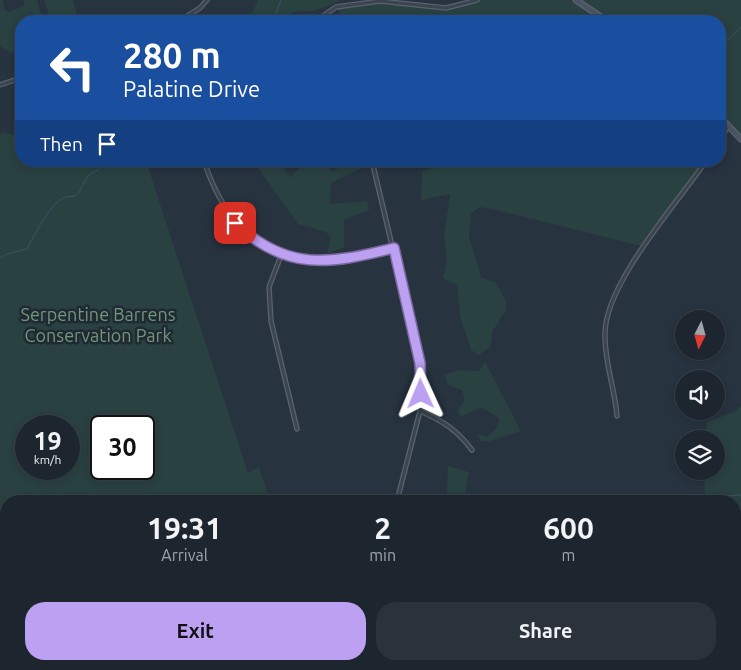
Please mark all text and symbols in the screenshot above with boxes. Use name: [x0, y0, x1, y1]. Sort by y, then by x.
icon: left: [40, 35, 105, 100]
text: 280 m: [123, 35, 221, 75]
text: Palatine Drive: [123, 76, 260, 101]
icon: arrive: [93, 130, 121, 158]
text: Then: [40, 133, 83, 155]
pin: [214, 202, 256, 244]
icon: arrive: [221, 209, 249, 237]
park label: Serpentine Barrens Conservation Park: [20, 304, 176, 345]
north arrow: [675, 310, 725, 360]
map controls: [675, 310, 725, 480]
position arrow: [394, 367, 446, 419]
button: sound: [675, 370, 725, 420]
speed limit sign: 30: [90, 415, 155, 480]
text: 19: [33, 427, 62, 455]
button: layers: [675, 430, 725, 480]
text: km/h: [34, 453, 61, 466]
text: 19:31: [147, 511, 222, 545]
text: 2: [374, 511, 391, 545]
text: 600: [543, 511, 594, 545]
text: Arrival: [161, 546, 208, 564]
text: min: [369, 546, 396, 564]
text: m: [562, 546, 575, 564]
button: Exit: [25, 602, 366, 660]
button: Share: [376, 602, 716, 660]

